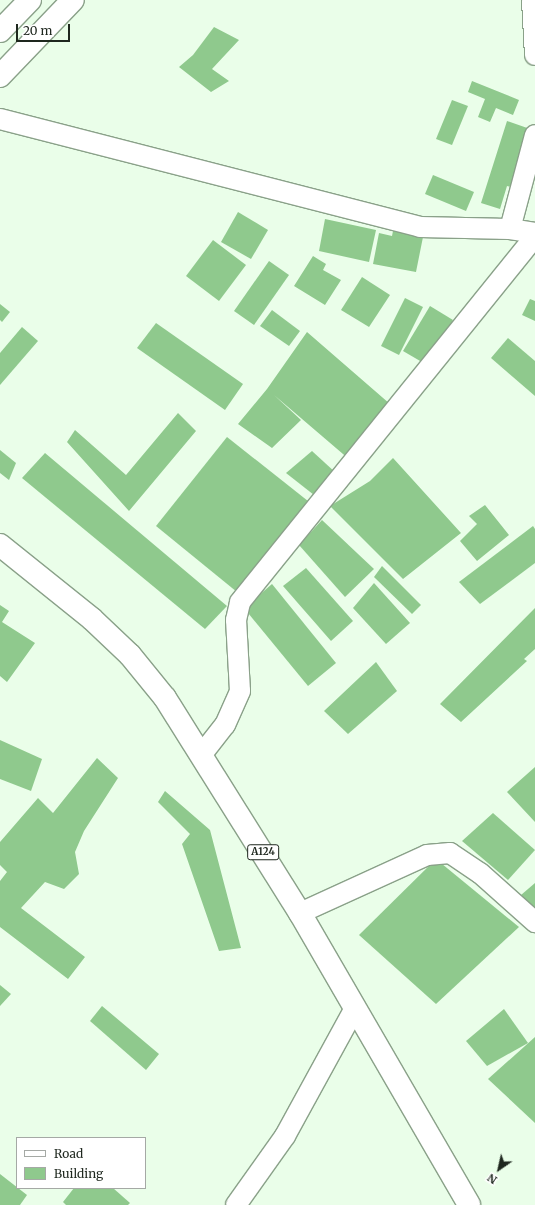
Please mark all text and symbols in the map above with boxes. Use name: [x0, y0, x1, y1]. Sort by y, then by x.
scale bar: [18, 16, 72, 42]
text: 20 m: [23, 23, 52, 38]
road number: A124: [247, 844, 279, 860]
legend: [16, 1137, 146, 1189]
text: Road: [54, 1146, 83, 1161]
north arrow: [479, 1149, 519, 1189]
text: Building: [54, 1166, 103, 1181]
text: N: [485, 1171, 500, 1187]

